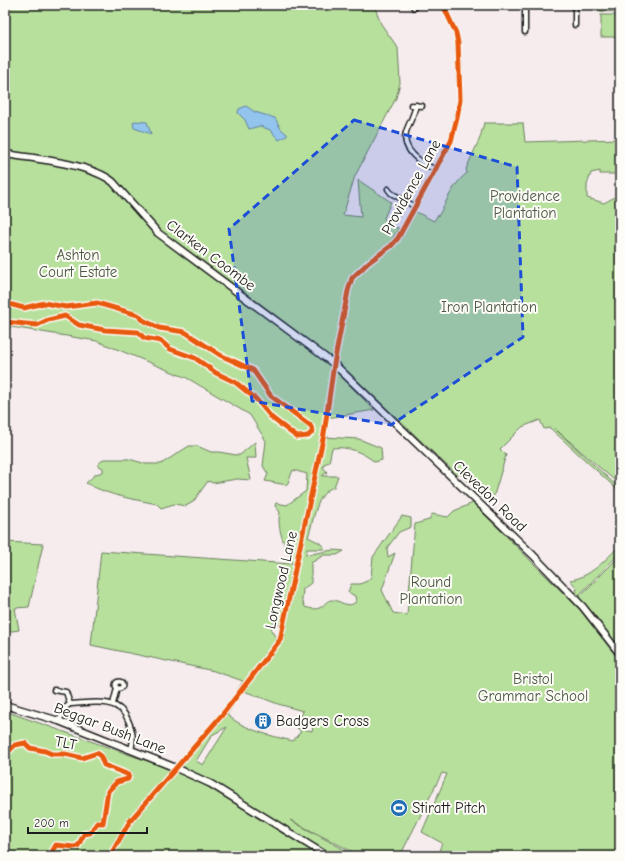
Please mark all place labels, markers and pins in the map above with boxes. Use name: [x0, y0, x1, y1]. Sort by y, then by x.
building icon: Badgers Cross: [253, 711, 273, 731]
place label: Badgers Cross: [276, 712, 369, 730]
sports icon: Stiratt Pitch: [389, 798, 409, 818]
place label: Stiratt Pitch: [412, 799, 486, 817]

